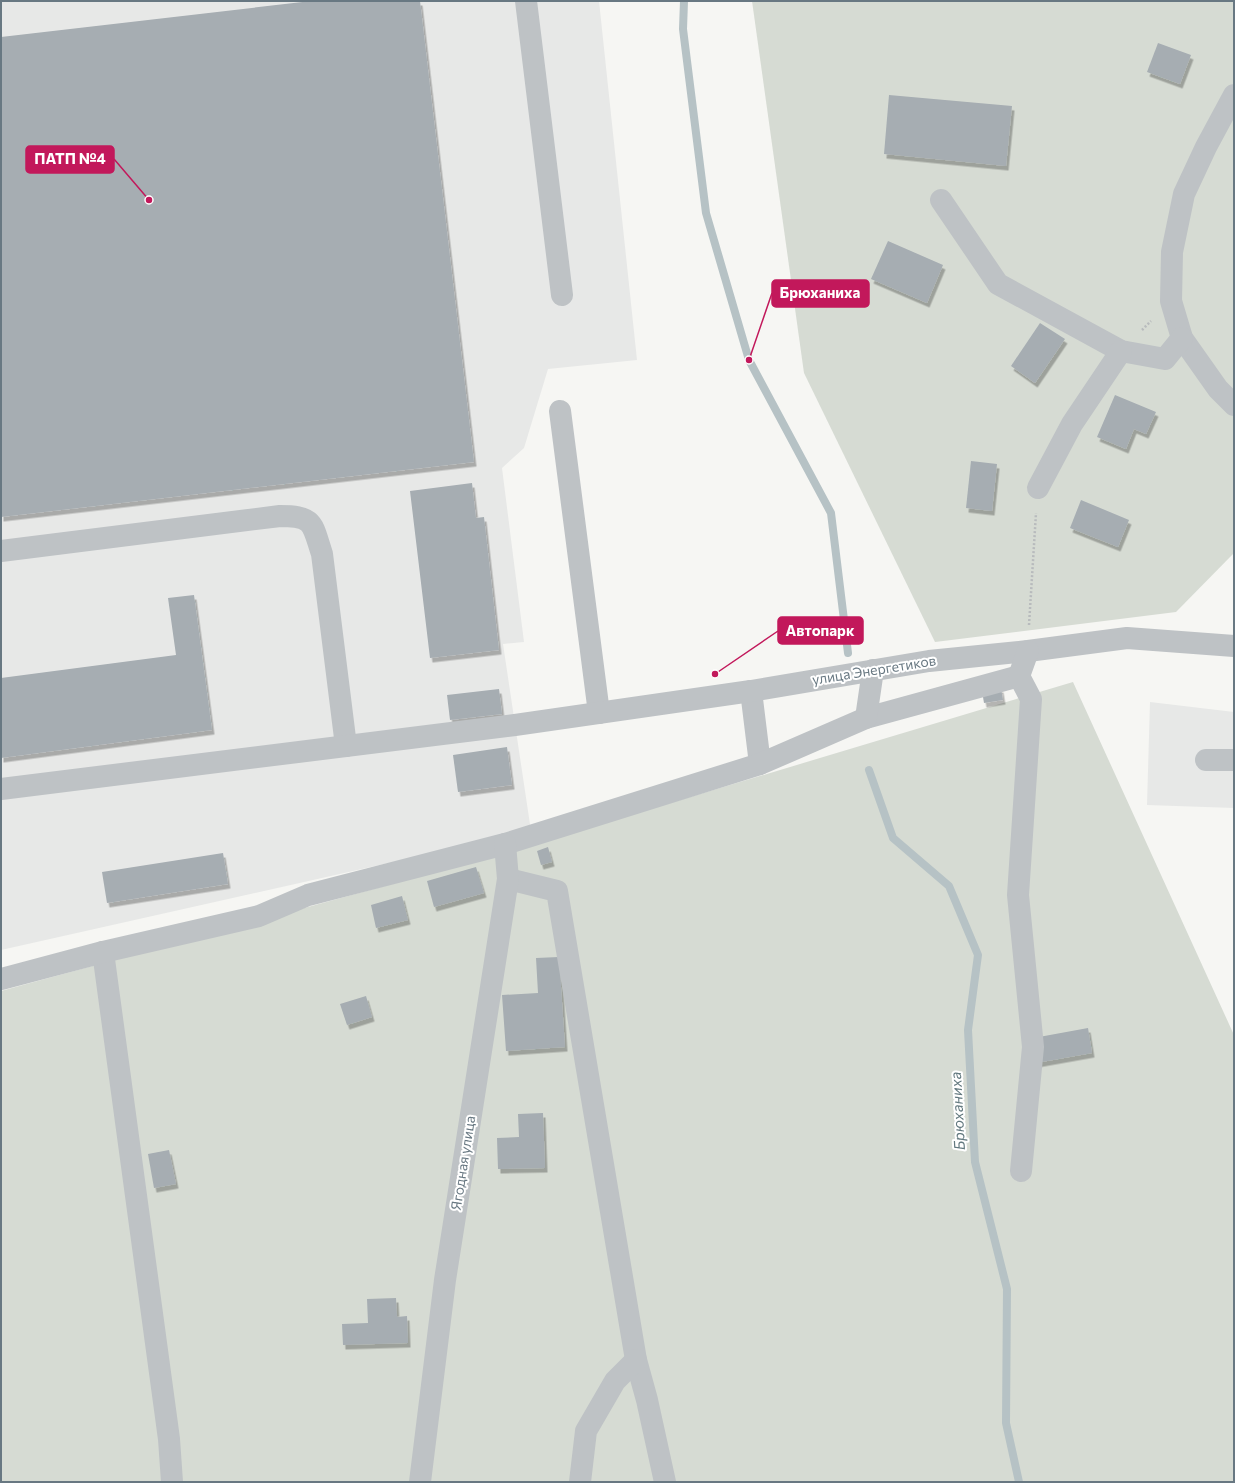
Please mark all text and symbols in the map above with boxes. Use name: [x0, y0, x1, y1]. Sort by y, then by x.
callout: ПАТП №4: [26, 146, 114, 173]
text: ПАТП №4: [34, 149, 106, 167]
callout: Брюханиха: [772, 280, 869, 307]
text: Брюханиха: [780, 283, 861, 301]
callout: Автопарк: [778, 617, 863, 644]
text: Автопарк: [785, 621, 855, 639]
street label: улица Энергетиков: [811, 651, 937, 688]
water label: Брюханиха: [946, 1071, 968, 1151]
street label: Ягодная улица: [447, 1114, 478, 1211]

